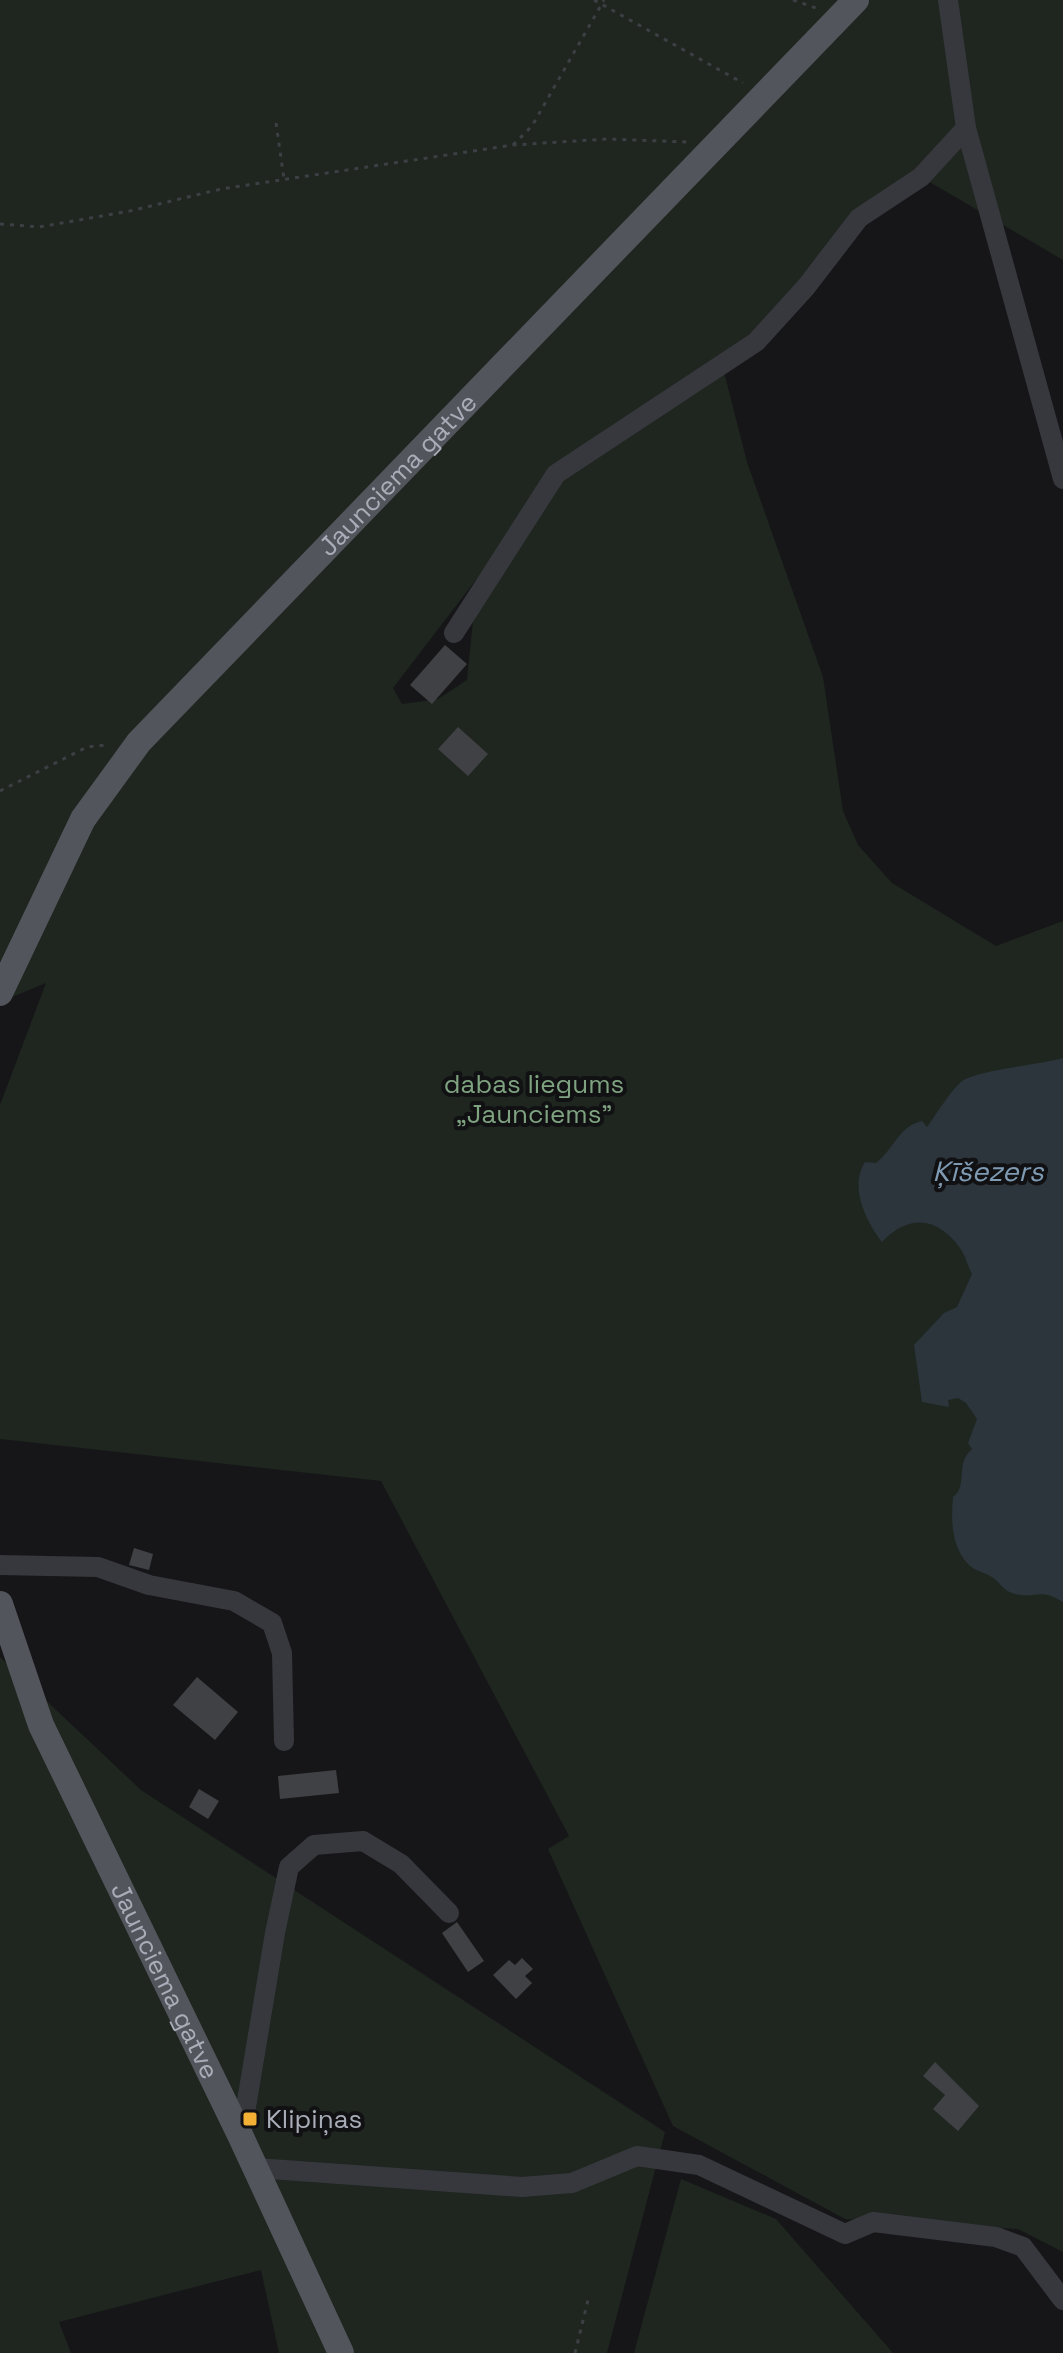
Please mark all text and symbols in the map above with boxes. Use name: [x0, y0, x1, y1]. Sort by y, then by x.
street label: Jaunciema gatve: [311, 386, 484, 563]
park label: dabas liegums „Jaunciems”: [444, 1067, 624, 1131]
water label: Ķīšezers: [932, 1153, 1045, 1189]
street label: Jaunciema gatve: [103, 1877, 227, 2085]
place label: Klipiņas: [266, 2102, 362, 2136]
marker: Klipiņas: [241, 2110, 259, 2128]

